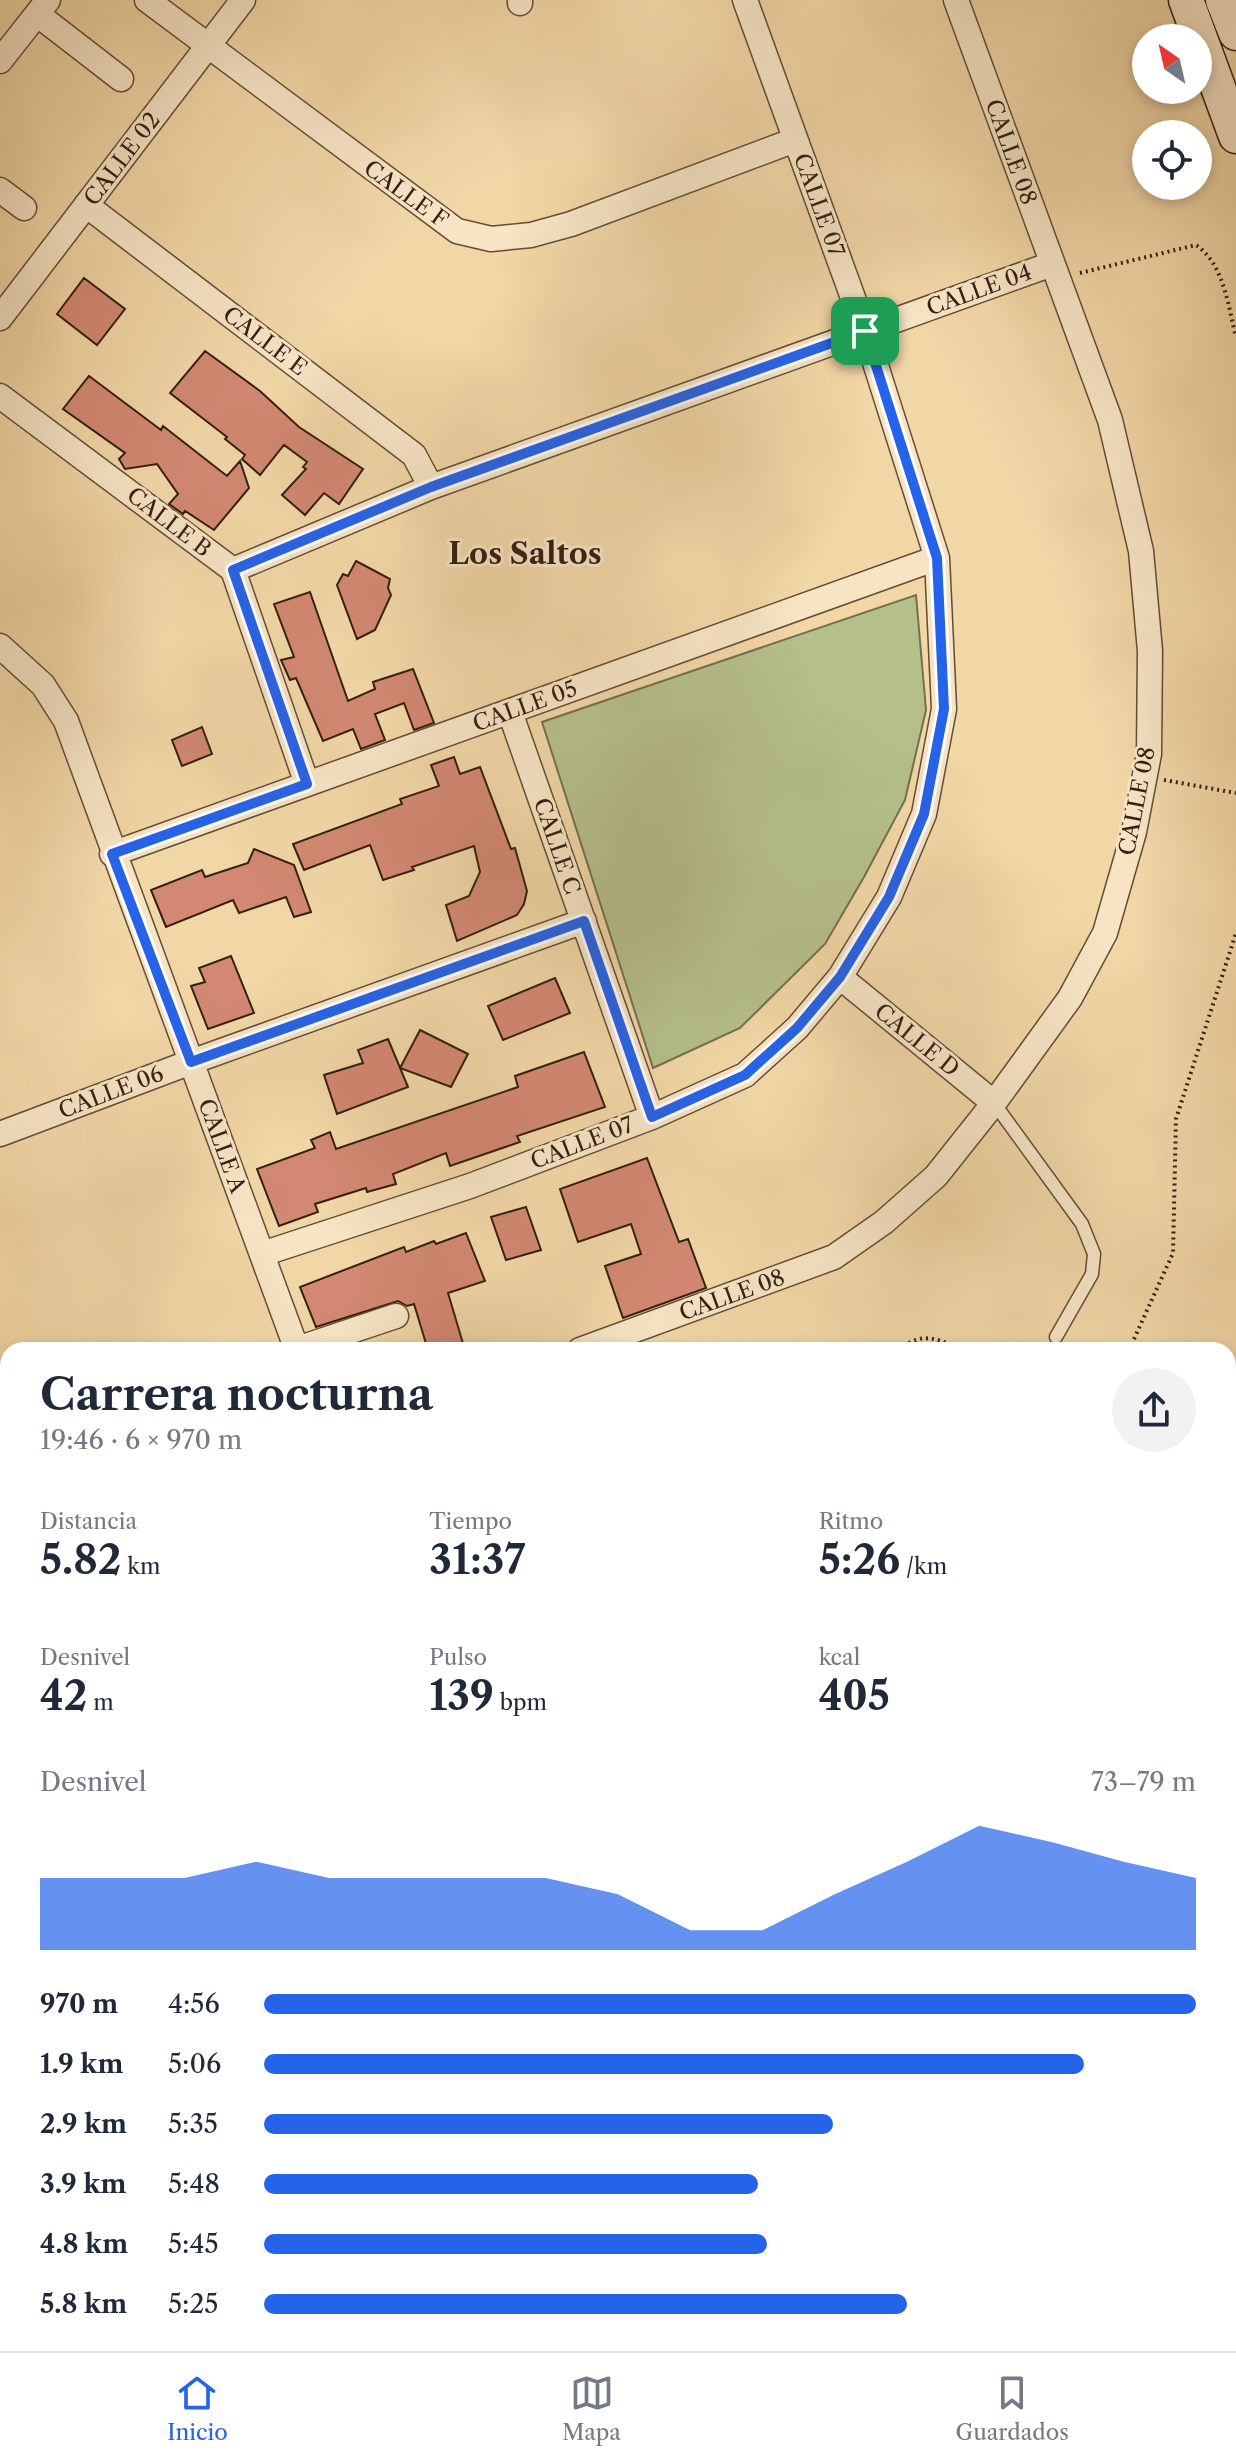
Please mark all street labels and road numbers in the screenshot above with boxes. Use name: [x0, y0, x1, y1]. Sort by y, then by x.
street label: CALLE 08: [979, 96, 1043, 208]
street label: CALLE 02: [78, 107, 166, 211]
street label: CALLE 07: [788, 150, 850, 260]
street label: CALLE F: [359, 154, 453, 234]
street label: CALLE 04: [923, 259, 1035, 321]
street label: CALLE E: [218, 301, 312, 381]
street label: CALLE B: [122, 482, 216, 562]
street label: CALLE 05: [469, 675, 581, 737]
street label: CALLE 08: [1113, 744, 1161, 858]
street label: CALLE C: [528, 794, 586, 898]
street label: CALLE D: [869, 998, 965, 1082]
street label: CALLE 06: [55, 1060, 167, 1124]
street label: CALLE A: [192, 1095, 252, 1198]
street label: CALLE 07: [527, 1111, 637, 1175]
street label: CALLE 08: [676, 1263, 788, 1327]

